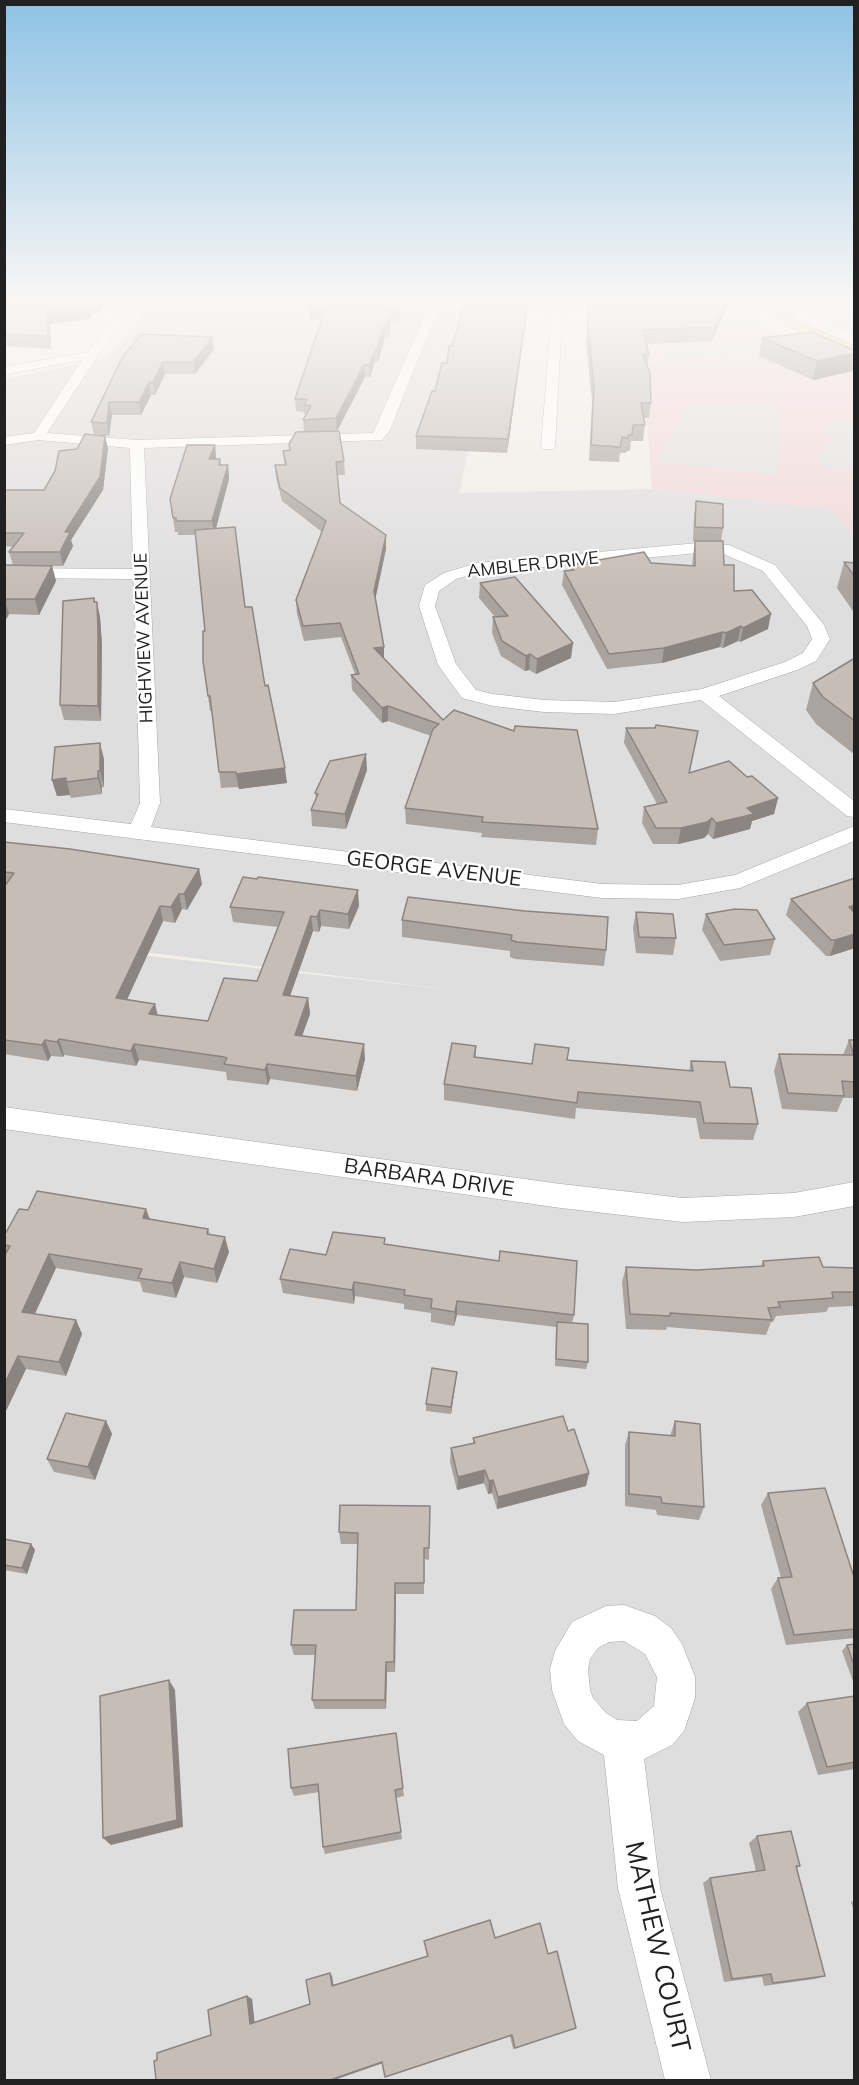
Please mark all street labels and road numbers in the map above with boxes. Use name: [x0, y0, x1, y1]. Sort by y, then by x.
street label: AMBLER DRIVE: [466, 547, 600, 583]
street label: HIGHVIEW AVENUE: [130, 552, 158, 724]
street label: GEORGE AVENUE: [345, 846, 523, 892]
street label: BARBARA DRIVE: [342, 1154, 516, 1202]
street label: MATHEW COURT: [618, 1839, 696, 2055]

